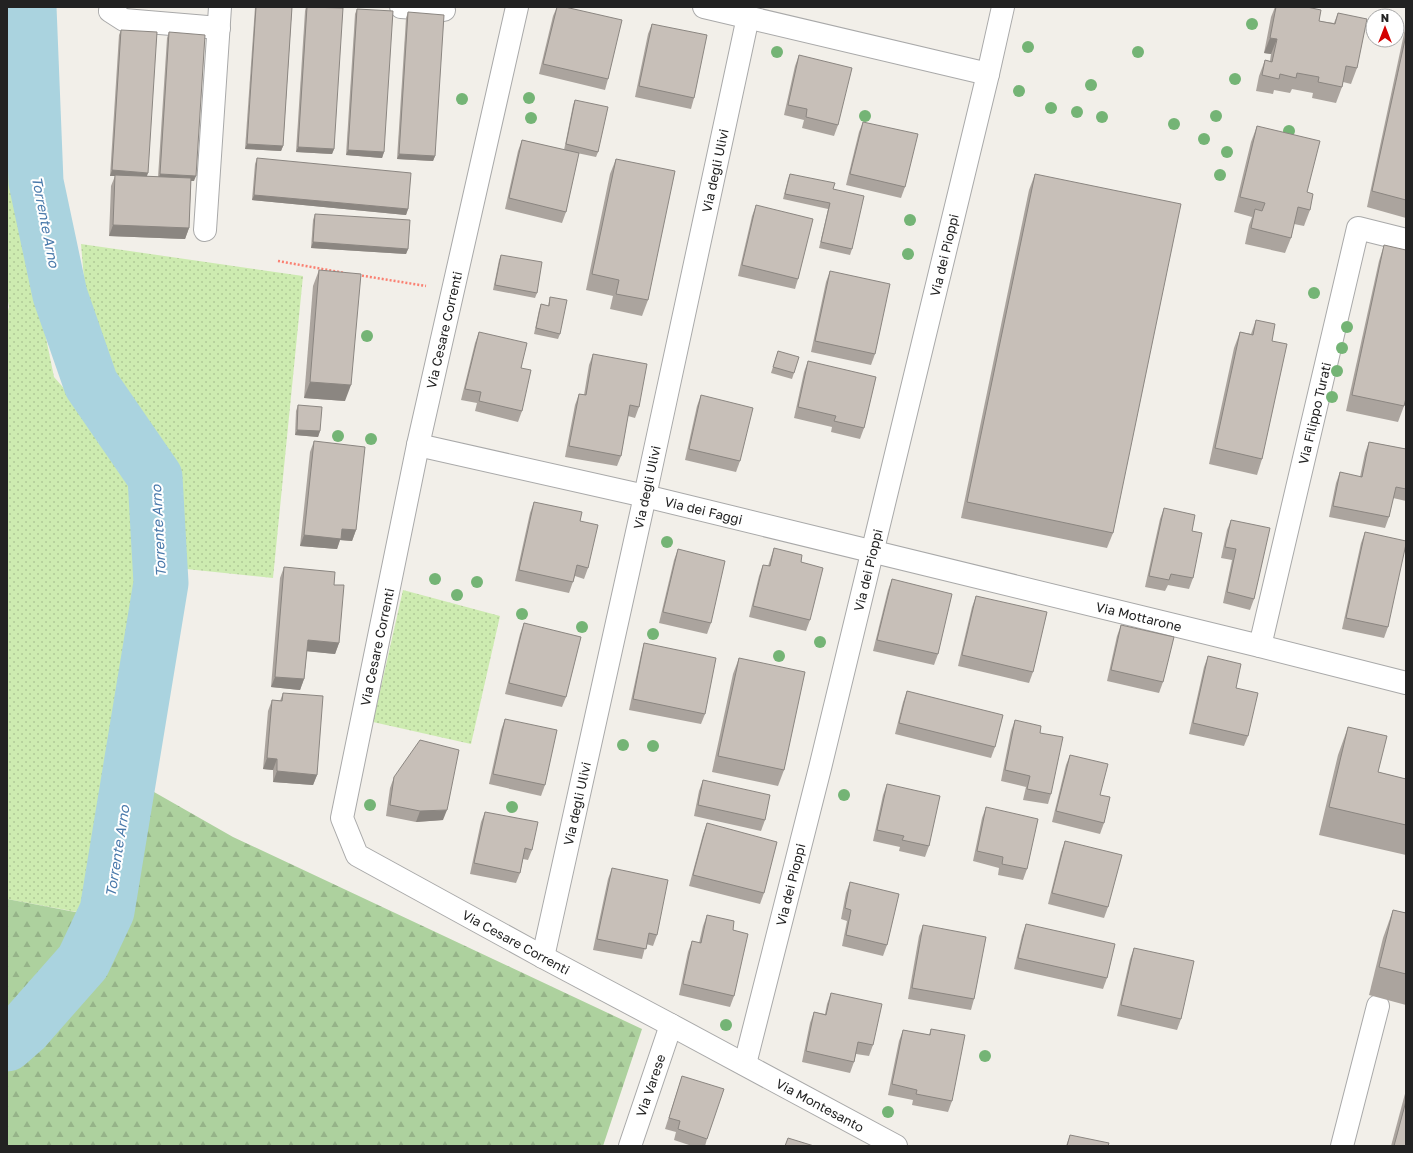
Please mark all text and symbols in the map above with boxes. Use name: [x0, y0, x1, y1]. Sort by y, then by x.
north arrow: [1365, 8, 1405, 48]
text: N: [1381, 11, 1389, 24]
street label: Via degli Ulivi: [698, 127, 732, 214]
water label: Torrente Arno: [29, 175, 63, 270]
street label: Via dei Pioppi: [926, 212, 962, 298]
street label: Via Cesare Correnti: [423, 270, 465, 390]
street label: Via Filippo Turati: [1295, 361, 1334, 466]
street label: Via degli Ulivi: [630, 444, 664, 531]
water label: Torrente Arno: [147, 483, 169, 578]
street label: Via dei Faggi: [663, 493, 744, 527]
street label: Via dei Pioppi: [850, 527, 886, 613]
street label: Via Cesare Correnti: [357, 587, 397, 707]
street label: Via Mottarone: [1094, 598, 1183, 635]
street label: Via degli Ulivi: [560, 760, 594, 847]
water label: Torrente Arno: [101, 803, 133, 898]
street label: Via dei Pioppi: [772, 842, 809, 928]
street label: Via Cesare Correnti: [460, 906, 573, 978]
street label: Via Varese: [633, 1052, 669, 1119]
street label: Via Montesanto: [773, 1075, 867, 1135]

